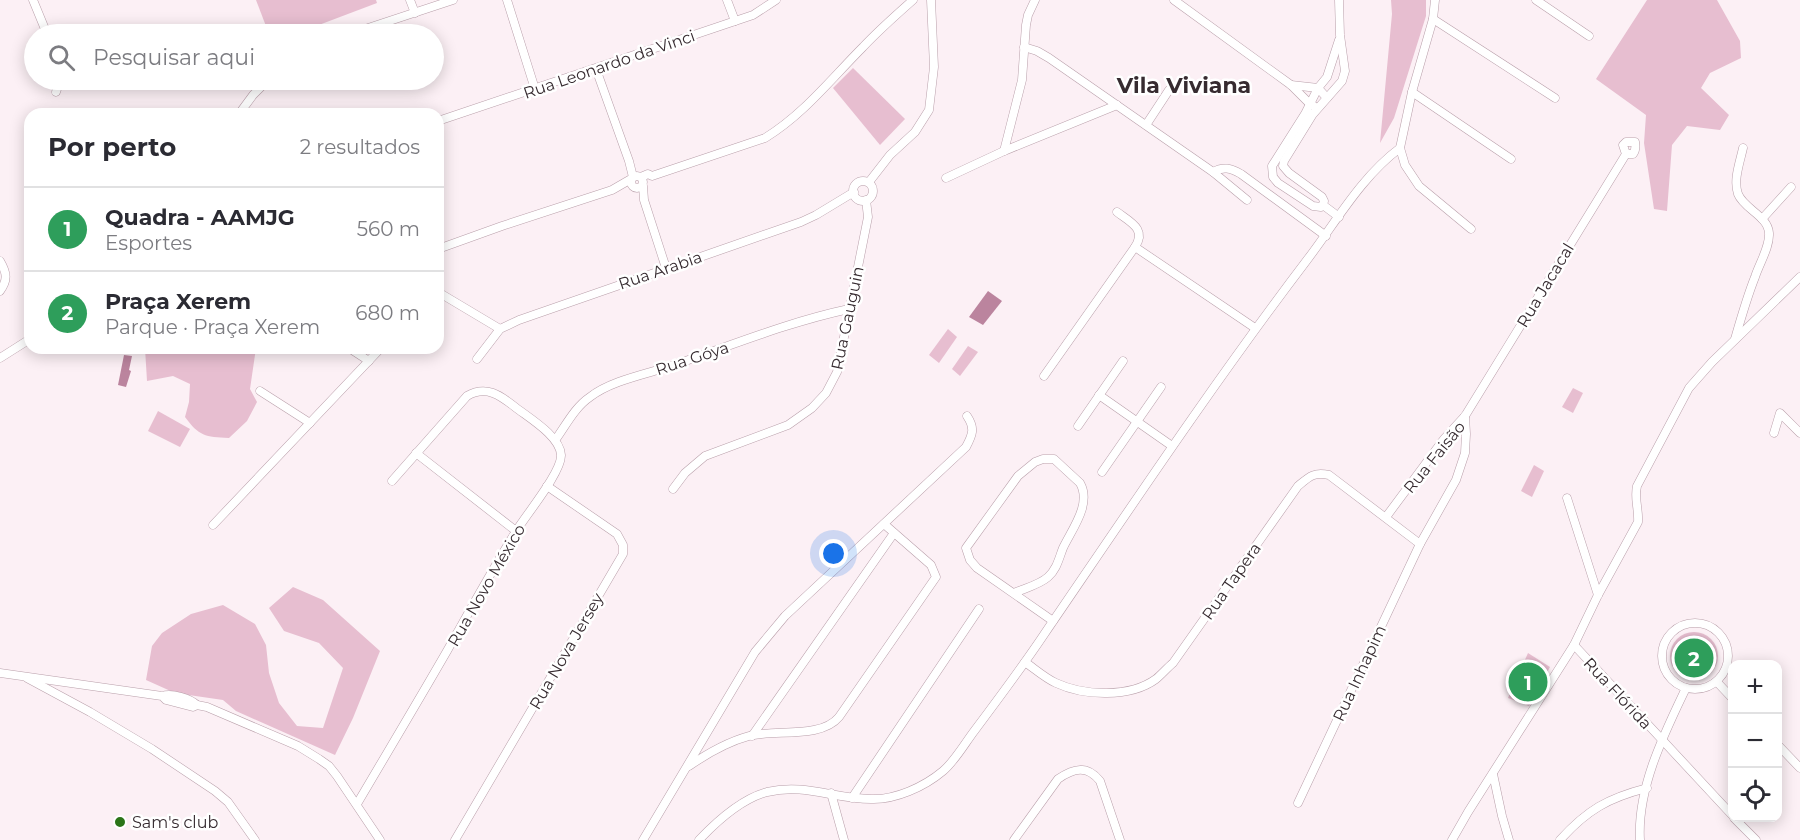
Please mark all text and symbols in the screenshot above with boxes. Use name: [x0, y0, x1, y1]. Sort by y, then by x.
search box: [24, 24, 444, 90]
street label: Rua Leonardo da Vinci: [521, 26, 697, 103]
icon: search: [45, 41, 78, 74]
text: Pesquisar aqui: [93, 44, 255, 71]
district label: Vila Viviana: [1116, 72, 1251, 99]
text: Por perto: [48, 131, 176, 163]
text: 2 resultados: [300, 135, 420, 159]
text: Quadra - AAMJG: [105, 204, 295, 231]
text: 1: [64, 217, 71, 241]
text: 560 m: [357, 217, 420, 241]
text: Esportes: [105, 231, 192, 255]
street label: Rua Jacacal: [1513, 240, 1578, 331]
street label: Rua Arabia: [616, 247, 704, 294]
street label: Rua Gauguin: [827, 265, 868, 372]
text: Praça Xerem: [105, 288, 251, 315]
text: 2: [62, 301, 73, 325]
text: 680 m: [355, 301, 420, 325]
text: Parque · Praça Xerem: [105, 315, 320, 339]
street label: Rua Góya: [653, 338, 731, 379]
street label: Rua Faisão: [1400, 418, 1469, 497]
street label: Rua Novo México: [444, 521, 529, 650]
your location: [819, 539, 848, 568]
street label: Rua Tapera: [1198, 539, 1265, 624]
street label: Rua Nova Jersey: [525, 590, 608, 713]
street label: Rua Inhapim: [1329, 622, 1390, 724]
pin: 2: [1674, 636, 1714, 680]
street label: Rua Flórida: [1580, 653, 1656, 733]
pin: 1: [1508, 660, 1547, 704]
map controls: [1728, 660, 1782, 822]
button: +: [1728, 660, 1782, 714]
button: −: [1728, 714, 1782, 768]
button: locate: [1728, 768, 1782, 822]
place label: Sam's club: [132, 813, 218, 832]
marker: Sam's club: [113, 815, 127, 829]

